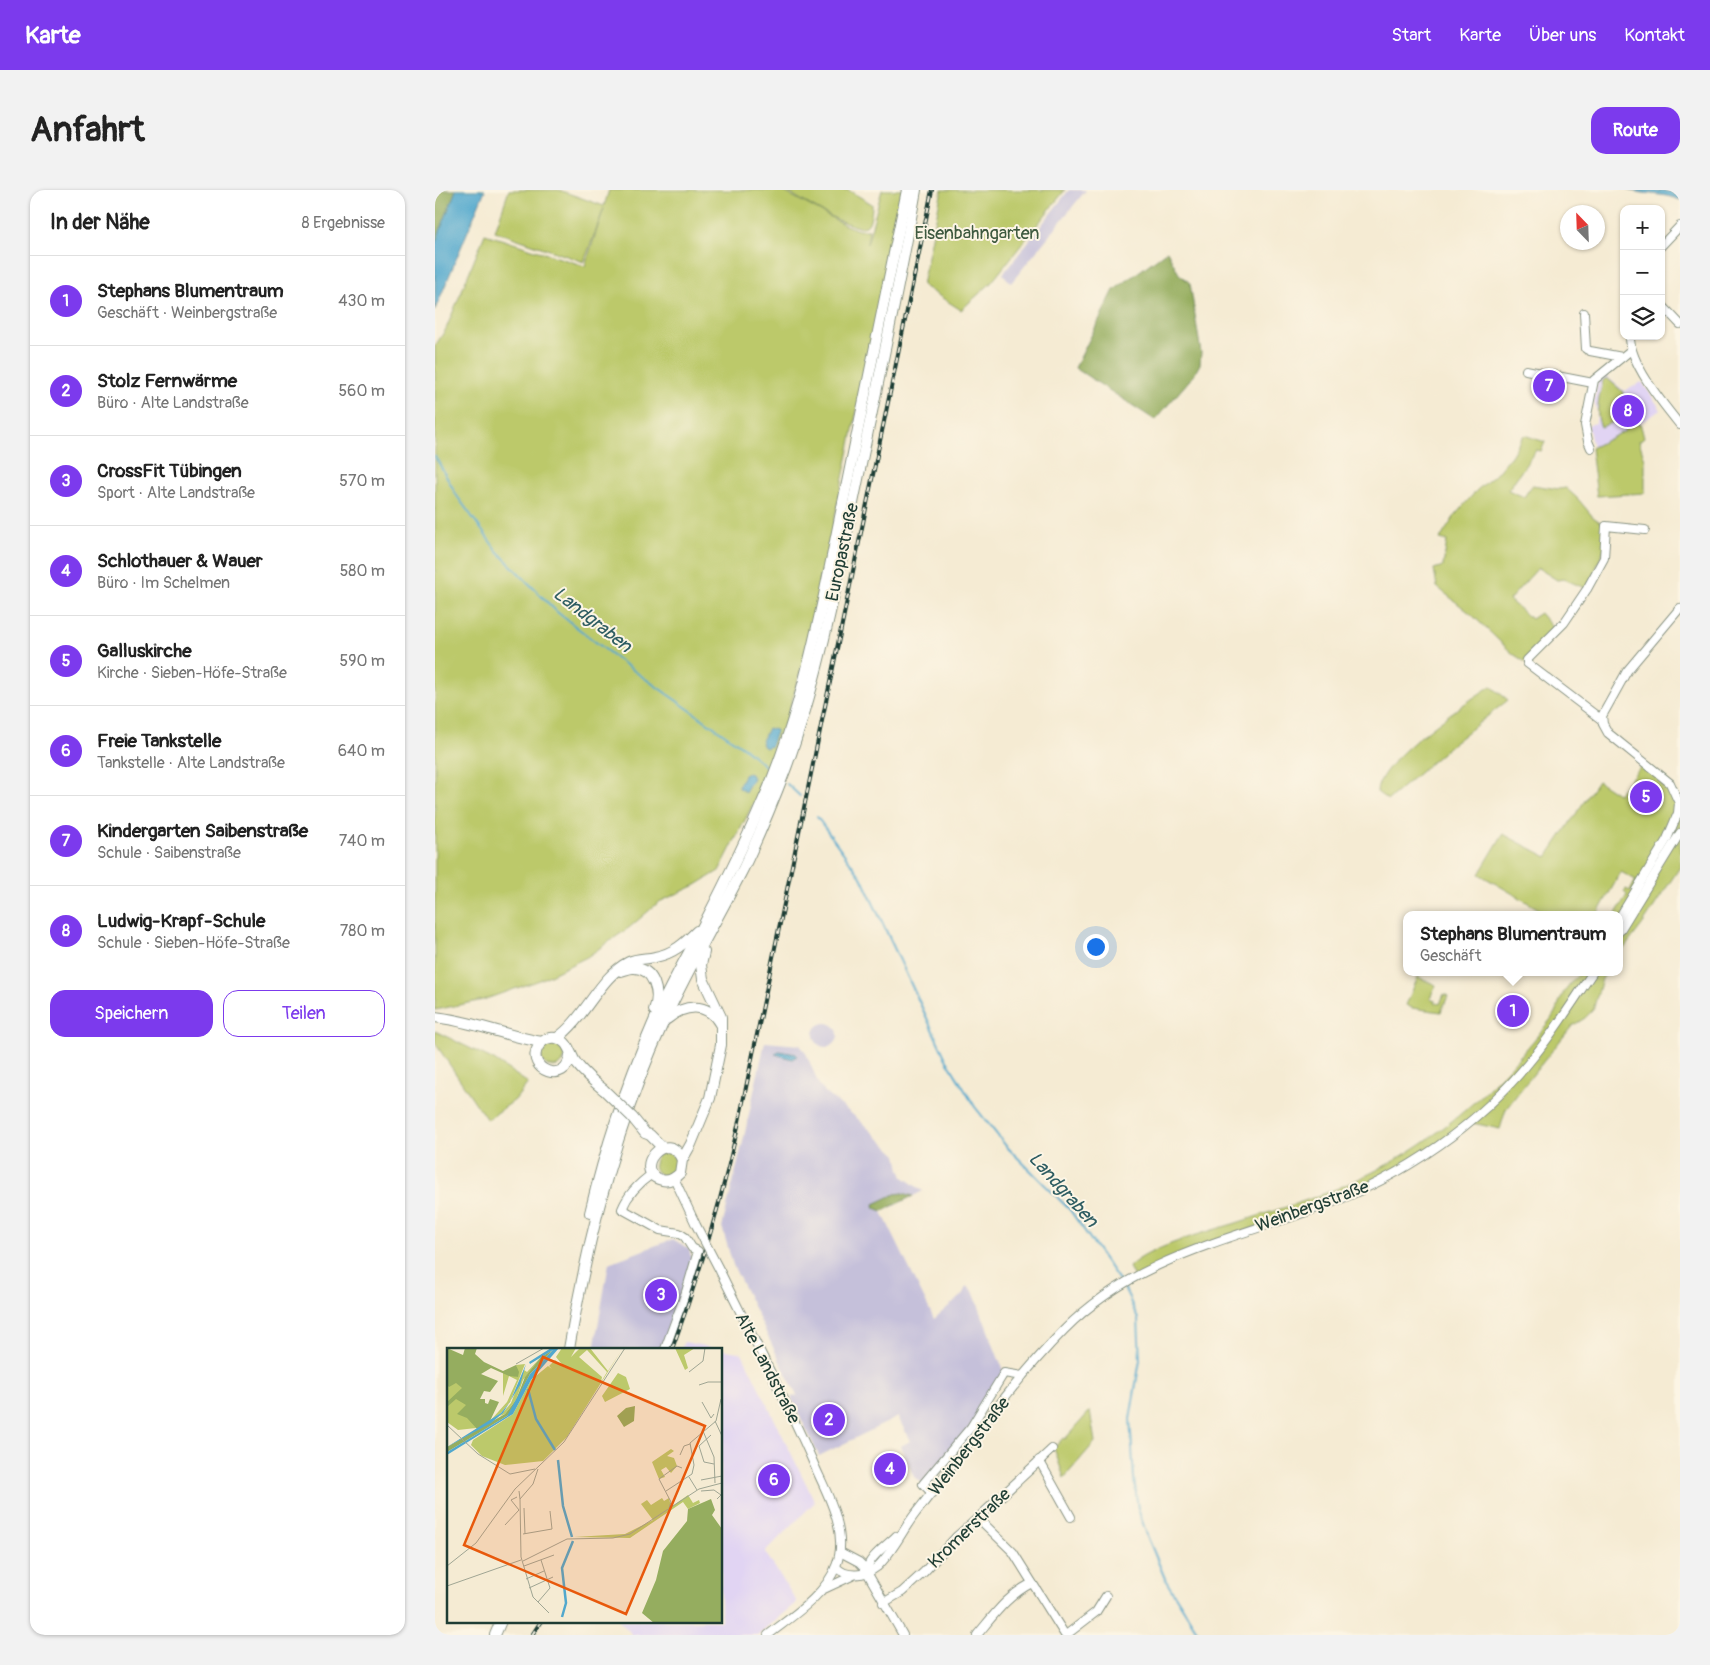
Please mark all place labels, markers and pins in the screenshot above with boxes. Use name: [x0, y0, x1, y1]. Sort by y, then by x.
pin: 7: [1533, 367, 1565, 405]
pin: 8: [1612, 392, 1644, 430]
pin: 5: [1630, 778, 1662, 816]
pin: 1: [1497, 992, 1529, 1030]
pin: 3: [645, 1276, 677, 1314]
pin: 2: [813, 1401, 845, 1439]
pin: 4: [874, 1450, 906, 1488]
pin: 6: [758, 1461, 790, 1499]

